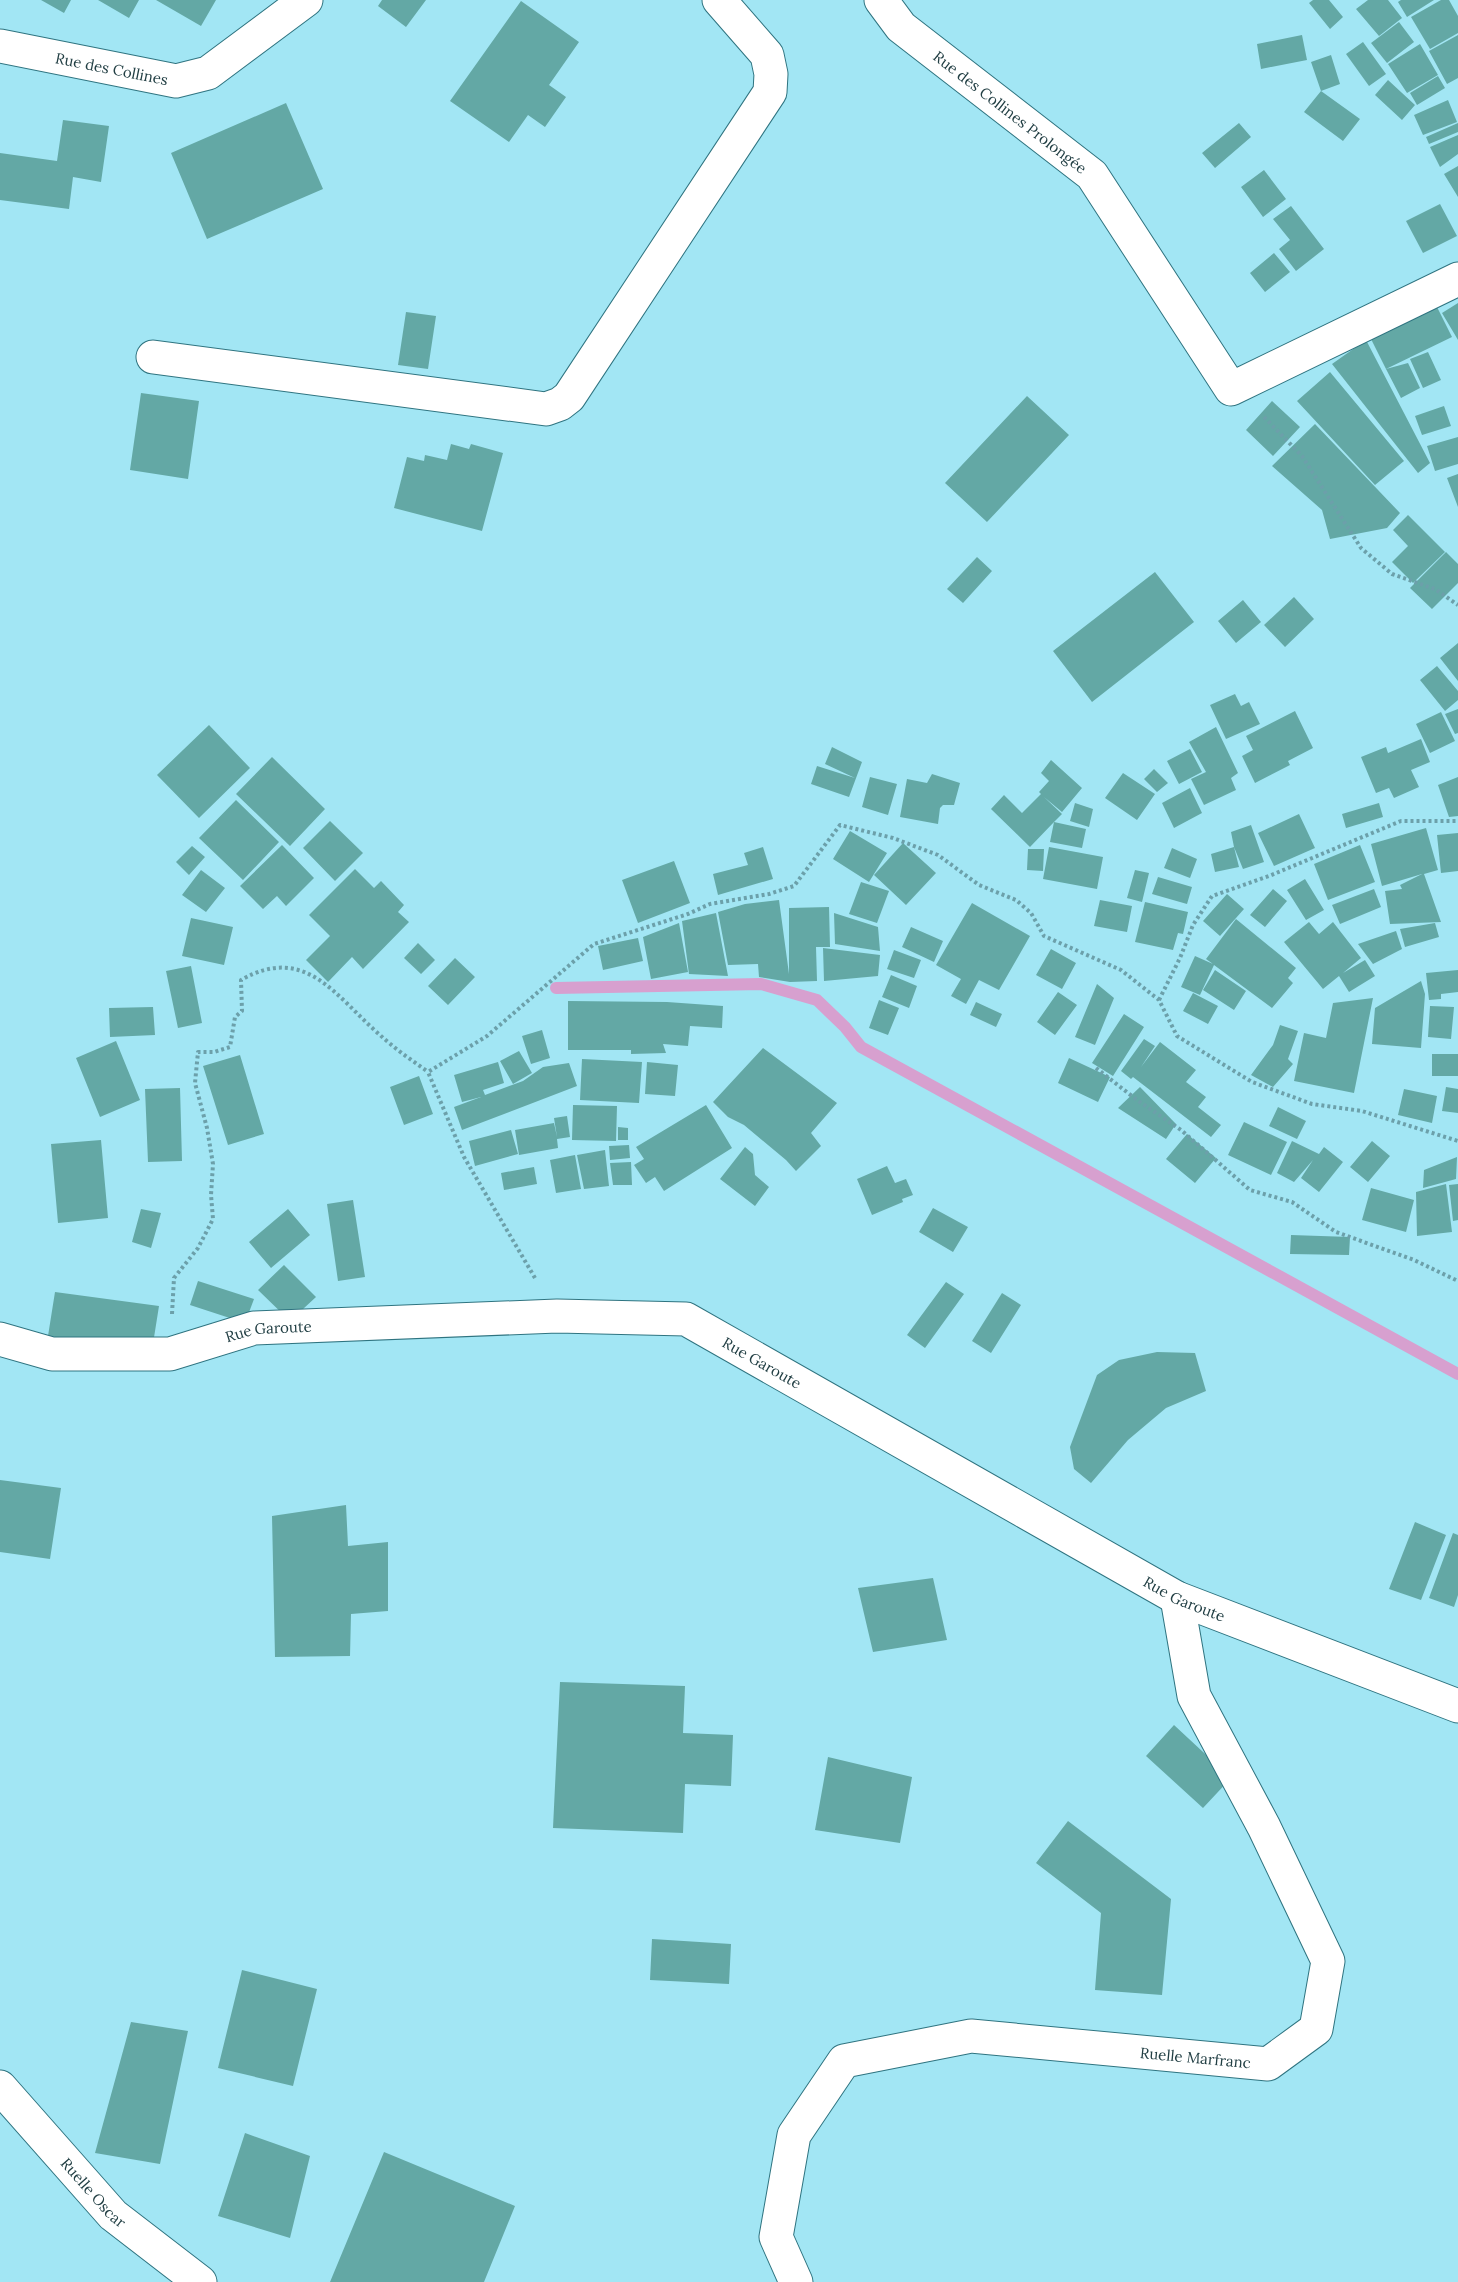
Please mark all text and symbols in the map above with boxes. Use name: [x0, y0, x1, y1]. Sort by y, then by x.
street label: Rue des Collines Prolongée: [930, 46, 1091, 177]
street label: Rue des Collines: [54, 48, 170, 89]
street label: Rue Garoute: [223, 1316, 312, 1346]
street label: Rue Garoute: [719, 1332, 805, 1392]
street label: Rue Garoute: [1140, 1571, 1228, 1625]
street label: Ruelle Marfranc: [1139, 2042, 1252, 2072]
street label: Ruelle Oscar: [57, 2153, 130, 2231]

